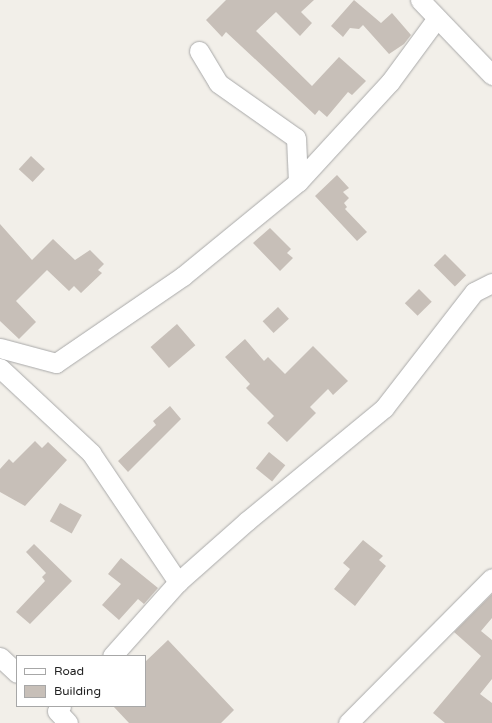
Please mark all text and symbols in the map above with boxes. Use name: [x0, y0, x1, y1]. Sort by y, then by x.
legend: [16, 655, 146, 707]
text: Road: [54, 664, 84, 678]
text: Building: [54, 684, 101, 698]

